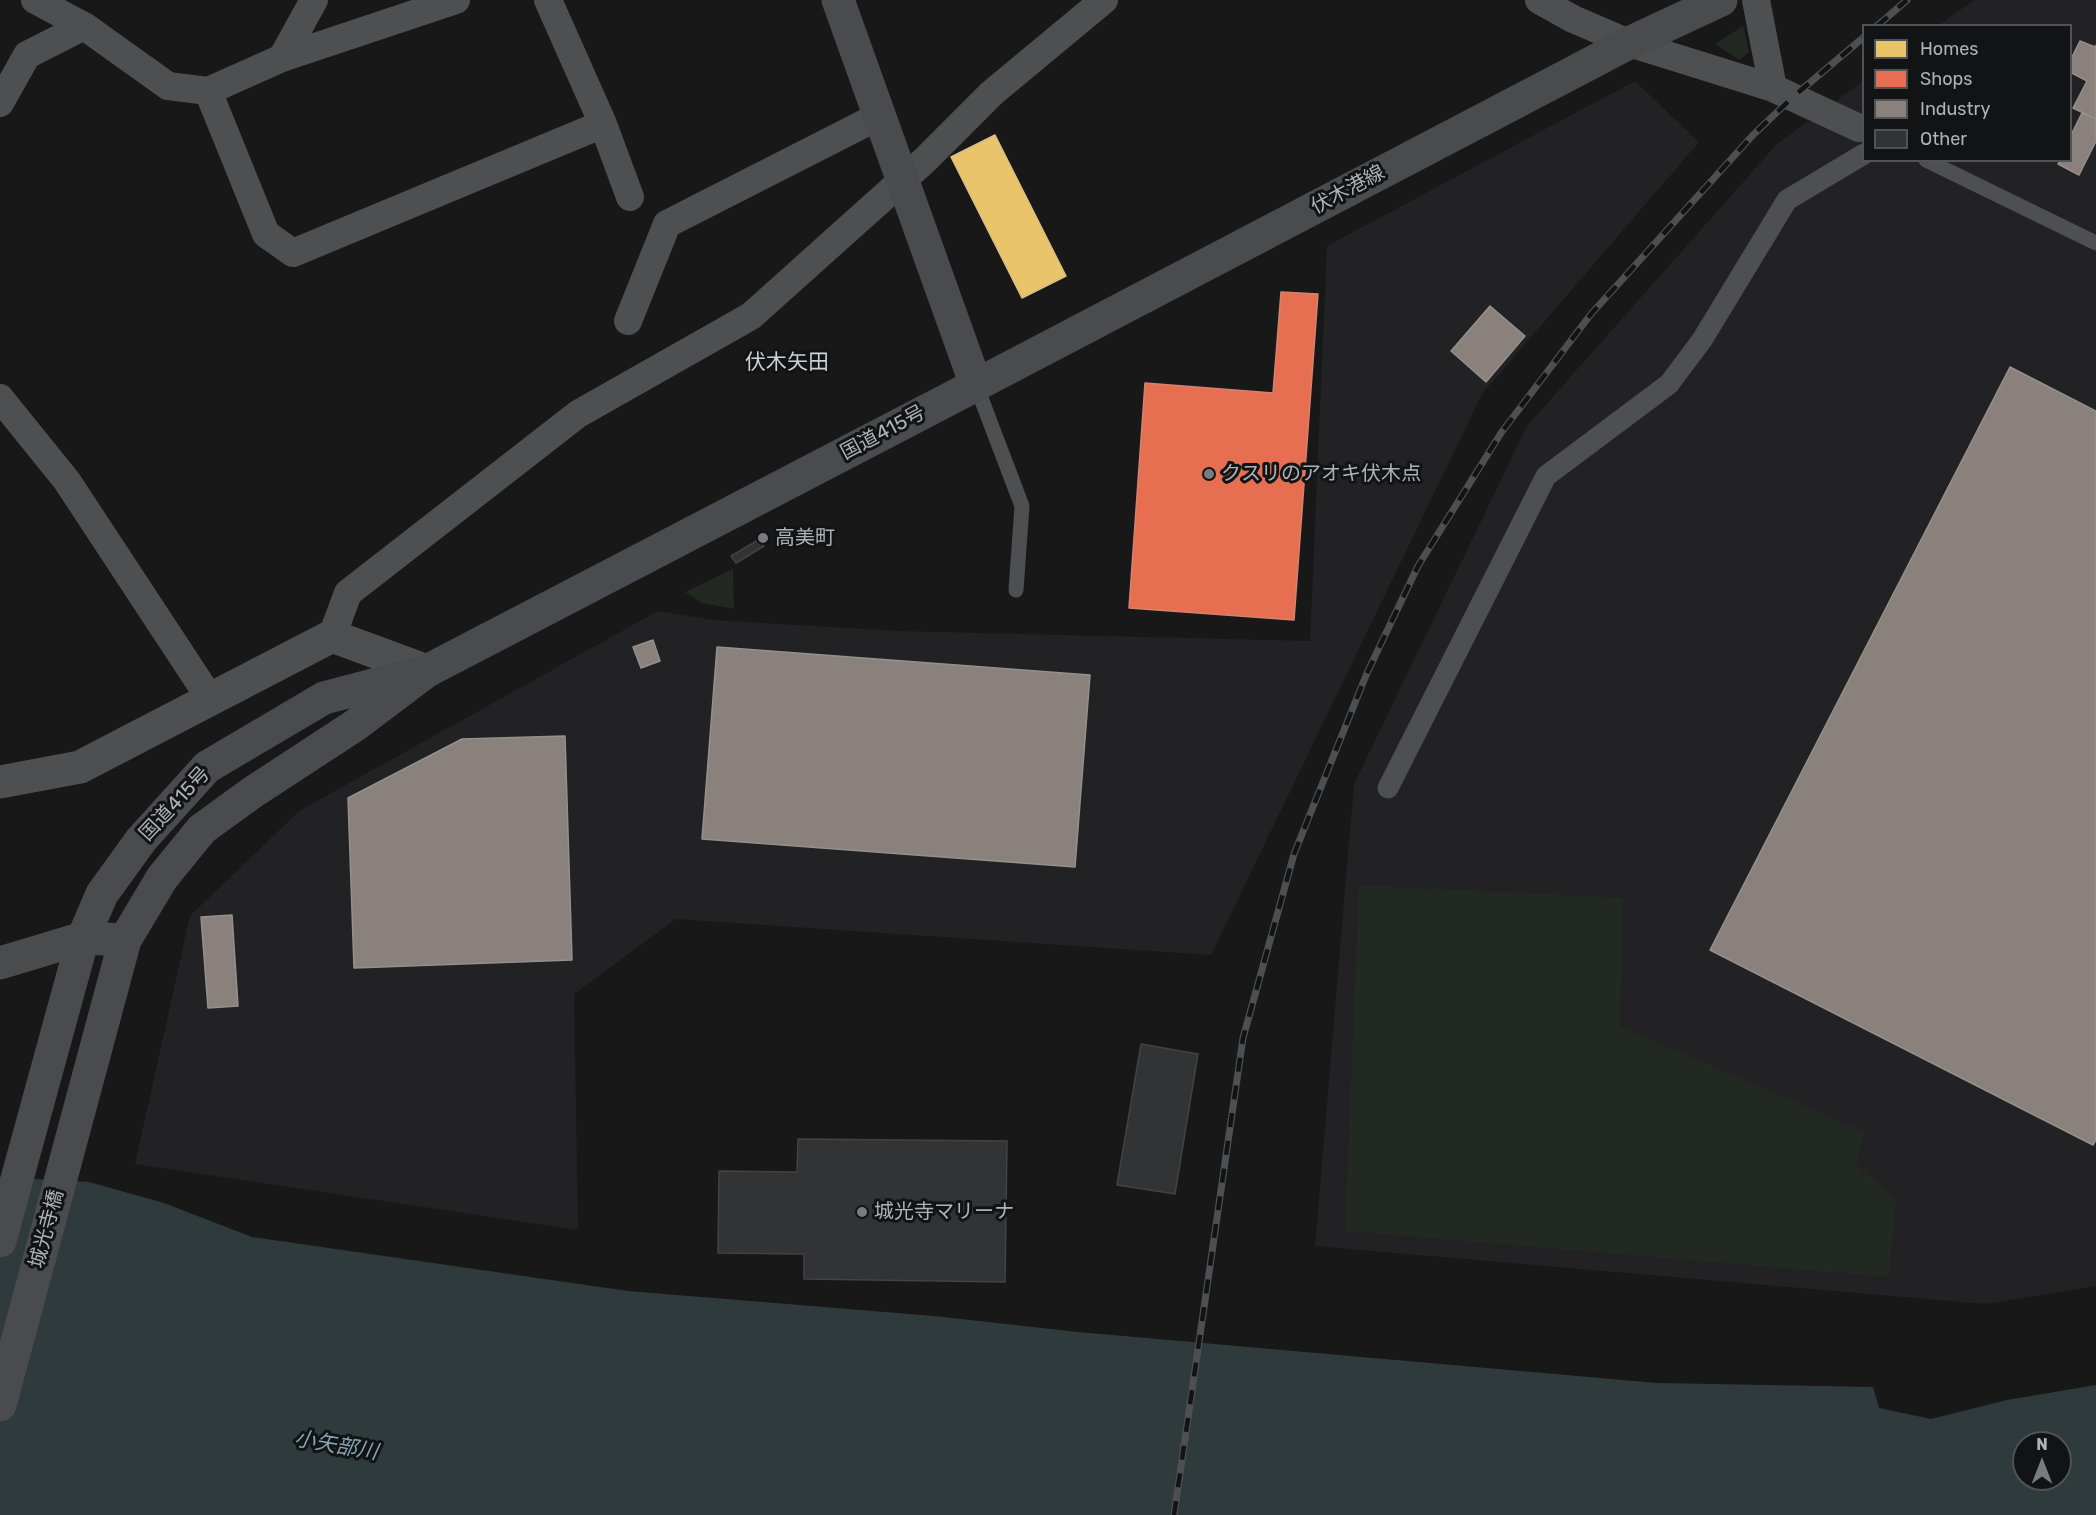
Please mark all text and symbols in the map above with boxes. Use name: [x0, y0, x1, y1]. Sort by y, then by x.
legend: [1862, 24, 2072, 162]
text: Homes: [1920, 38, 1978, 60]
text: Shops: [1920, 68, 1972, 90]
text: Industry: [1920, 98, 1990, 120]
text: Other: [1920, 128, 1967, 150]
street label: 伏木港線: [1307, 161, 1389, 219]
district label: 伏木矢田: [745, 350, 829, 376]
street label: 国道415号: [837, 401, 929, 465]
place label: クスリのアオキ伏木点: [1221, 462, 1421, 486]
marker: クスリのアオキ伏木点: [1202, 467, 1216, 481]
place label: 高美町: [775, 526, 835, 550]
marker: 高美町: [756, 531, 770, 545]
street label: 国道415号: [135, 762, 215, 846]
street label: 城光寺橋: [25, 1187, 69, 1271]
place label: 城光寺マリーナ: [874, 1200, 1014, 1224]
marker: 城光寺マリーナ: [855, 1205, 869, 1219]
water label: 小矢部川: [292, 1426, 380, 1466]
north arrow: [2012, 1431, 2072, 1491]
text: N: [2036, 1435, 2048, 1454]

